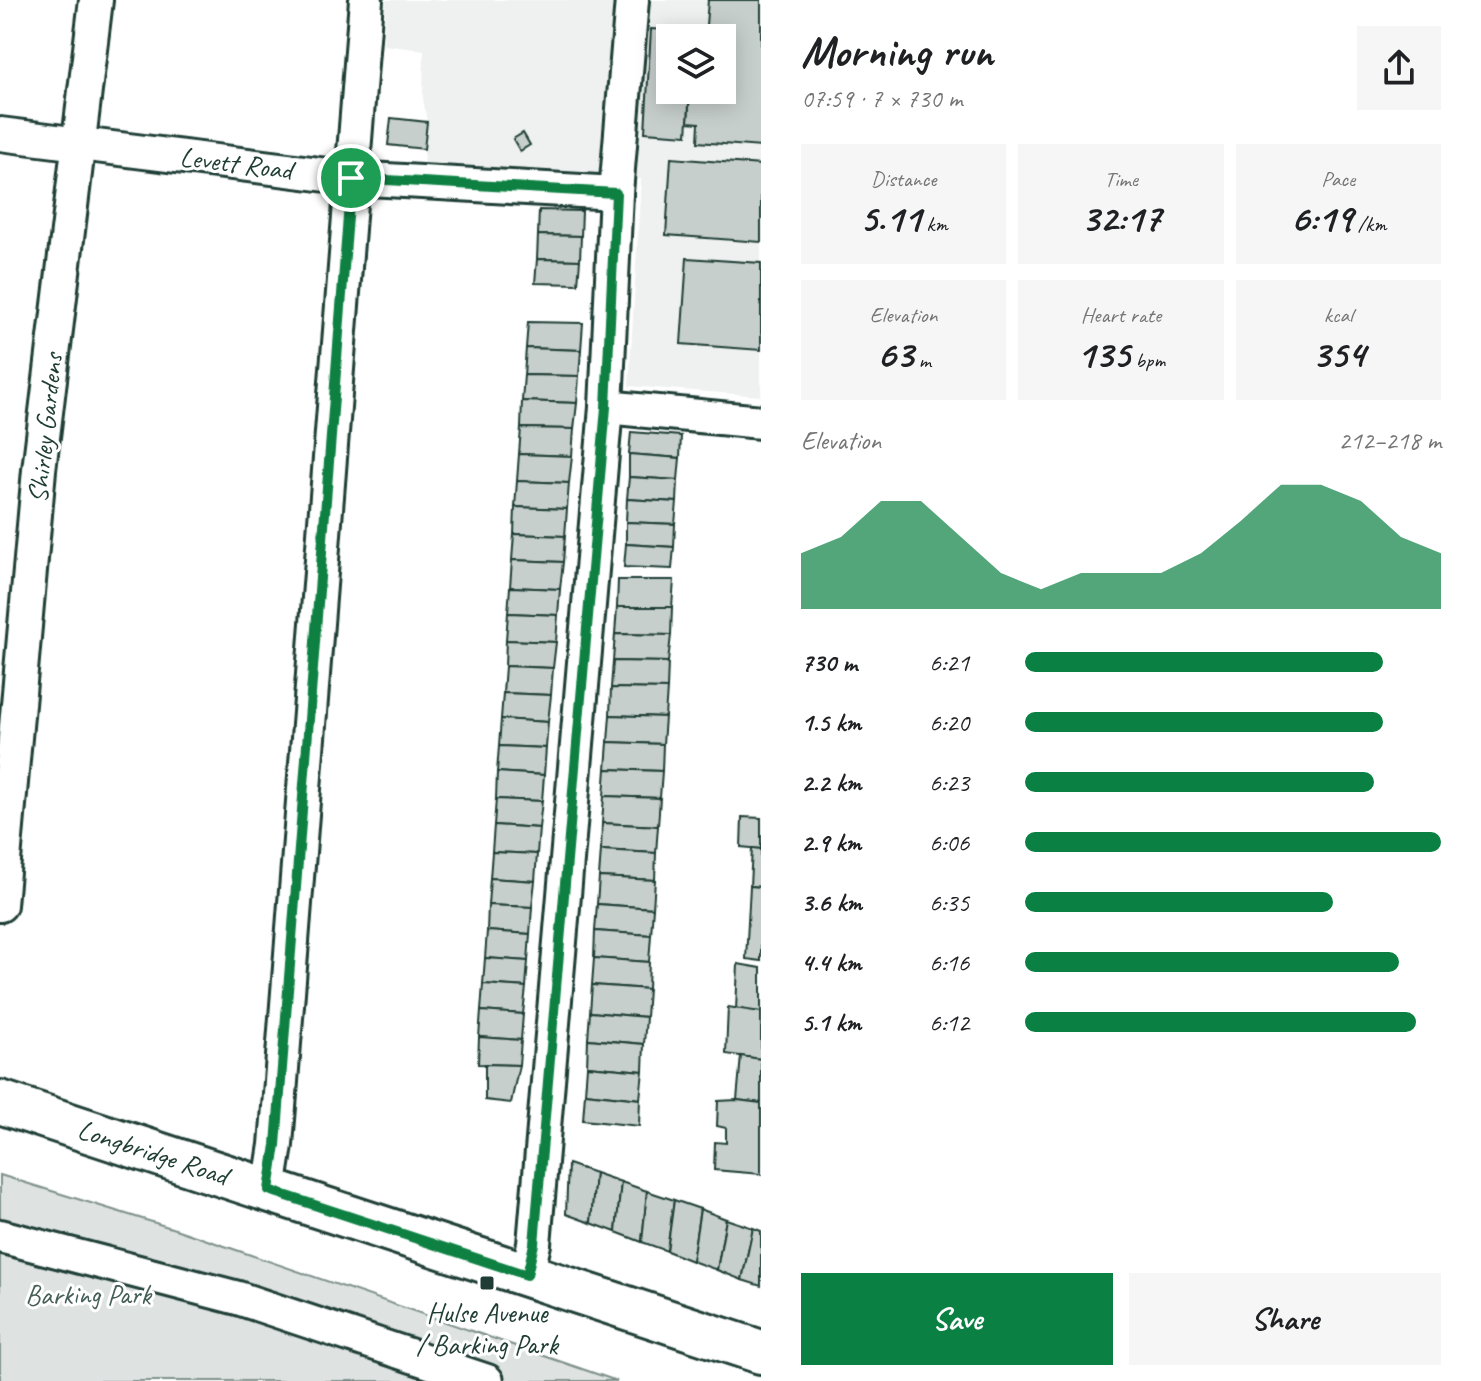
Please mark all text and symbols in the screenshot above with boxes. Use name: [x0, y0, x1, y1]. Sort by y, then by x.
map controls: [656, 24, 736, 104]
button: layers: [656, 24, 736, 104]
text: Morning run: [801, 24, 993, 79]
button: share: [1357, 26, 1441, 110]
text: 07:59 · 7 × 730 m: [801, 82, 962, 115]
street label: Levett Road: [178, 139, 298, 188]
pin: [317, 144, 385, 212]
icon: arrive: [329, 156, 373, 200]
text: Distance: [871, 165, 936, 193]
text: Time: [1104, 165, 1138, 193]
text: Pace: [1321, 165, 1355, 193]
text: 5.11: [860, 193, 921, 243]
text: 32:17: [1081, 193, 1161, 243]
text: 6:19: [1290, 193, 1352, 243]
text: km: [921, 210, 948, 238]
text: /km: [1352, 210, 1387, 238]
text: Elevation: [870, 301, 938, 329]
text: Heart rate: [1081, 301, 1161, 329]
text: kcal: [1324, 301, 1353, 329]
text: 63: [876, 329, 913, 379]
text: 135: [1077, 329, 1130, 379]
text: 354: [1312, 329, 1365, 379]
text: m: [913, 346, 931, 374]
text: bpm: [1130, 346, 1165, 374]
street label: Shirley Gardens: [20, 349, 71, 504]
text: Elevation: [801, 424, 881, 457]
text: 212–218 m: [1338, 424, 1441, 457]
text: 730 m: [801, 646, 857, 679]
text: 6:21: [929, 646, 969, 679]
text: 1.5 km: [801, 706, 861, 739]
text: 6:20: [929, 706, 969, 739]
text: 2.2 km: [801, 766, 861, 799]
text: 6:23: [929, 766, 969, 799]
text: 2.9 km: [801, 826, 861, 859]
text: 6:06: [929, 826, 969, 859]
text: 3.6 km: [801, 886, 862, 919]
text: 6:35: [929, 886, 969, 919]
text: 4.4 km: [801, 946, 861, 979]
text: 6:16: [929, 946, 969, 979]
text: 5.1 km: [801, 1006, 861, 1039]
text: 6:12: [929, 1006, 969, 1039]
street label: Longbridge Road: [74, 1111, 236, 1194]
button: Save: [801, 1273, 1113, 1365]
button: Share: [1129, 1273, 1441, 1365]
marker: Hulse Avenue / Barking Park: [478, 1274, 496, 1292]
park label: Barking Park: [25, 1277, 152, 1312]
place label: Hulse Avenue / Barking Park: [416, 1295, 559, 1362]

